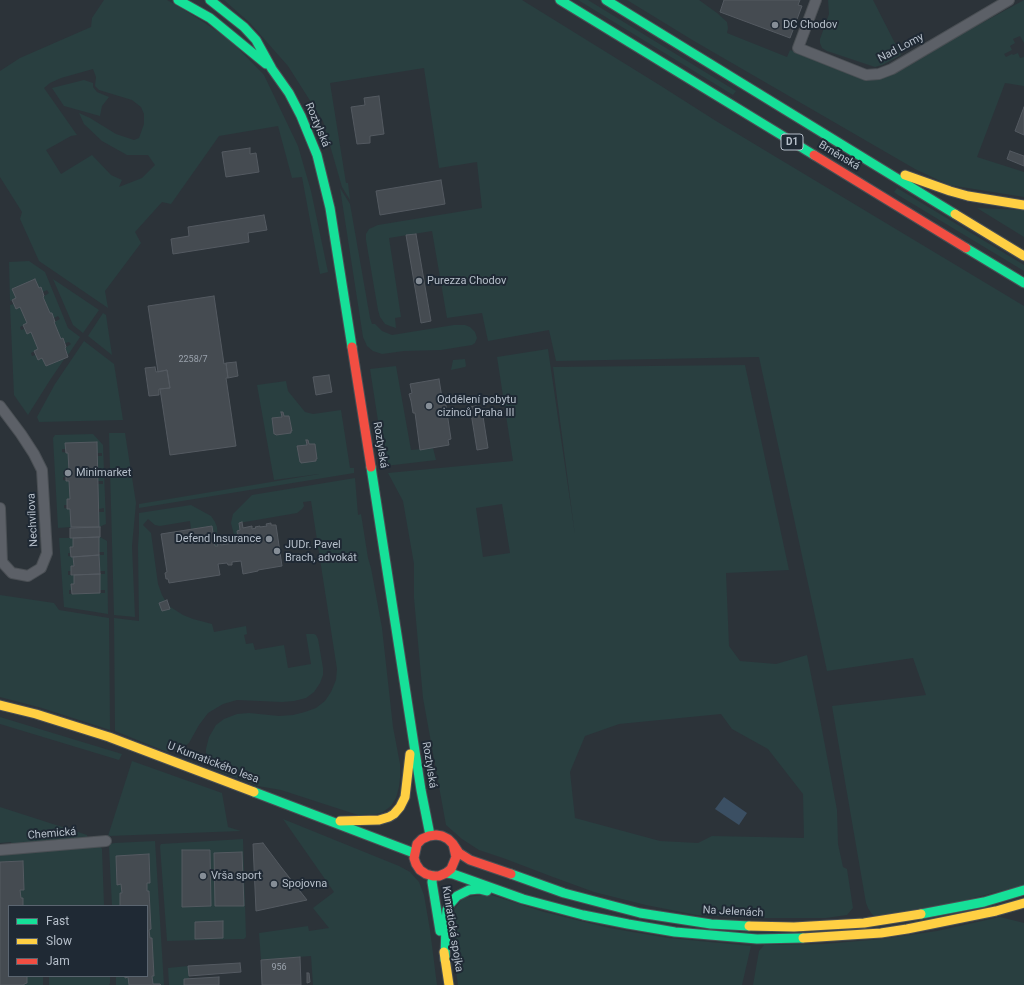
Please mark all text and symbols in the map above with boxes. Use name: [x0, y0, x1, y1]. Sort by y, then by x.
place label: DC Chodov: [783, 18, 837, 32]
marker: DC Chodov: [770, 20, 780, 30]
street label: Nad Lomy: [876, 30, 926, 66]
street label: Roztylská: [302, 101, 332, 149]
road number: D1: [781, 134, 803, 150]
street label: Brněnská: [816, 139, 862, 173]
place label: Purezza Chodov: [427, 274, 506, 288]
marker: Purezza Chodov: [414, 276, 424, 286]
house number: 2258/7: [178, 355, 208, 365]
place label: Oddělení pobytu cizinců Praha III: [437, 393, 516, 419]
marker: Oddělení pobytu cizinců Praha III: [424, 401, 434, 411]
street label: Roztylská: [370, 421, 390, 469]
place label: Minimarket: [76, 466, 131, 480]
marker: Minimarket: [63, 468, 73, 478]
street label: Nechvílova: [25, 493, 41, 547]
place label: Defend Insurance: [175, 532, 261, 546]
marker: Defend Insurance: [264, 534, 274, 544]
place label: JUDr. Pavel Brach, advokát: [285, 538, 357, 564]
marker: JUDr. Pavel Brach, advokát: [272, 546, 282, 556]
street label: U Kunratického lesa: [165, 739, 261, 787]
street label: Roztylská: [419, 741, 439, 789]
street label: Chemická: [27, 825, 77, 843]
place label: Vrša sport: [211, 869, 262, 883]
marker: Vrša sport: [198, 871, 208, 881]
place label: Spojovna: [282, 877, 327, 891]
marker: Spojovna: [269, 879, 279, 889]
street label: Kunratická spojka: [439, 885, 465, 973]
street label: Na Jelenách: [702, 904, 764, 920]
legend: [8, 905, 148, 977]
text: Fast: [46, 914, 69, 928]
text: Slow: [46, 934, 72, 948]
text: Jam: [46, 954, 70, 968]
house number: 956: [271, 963, 287, 973]

